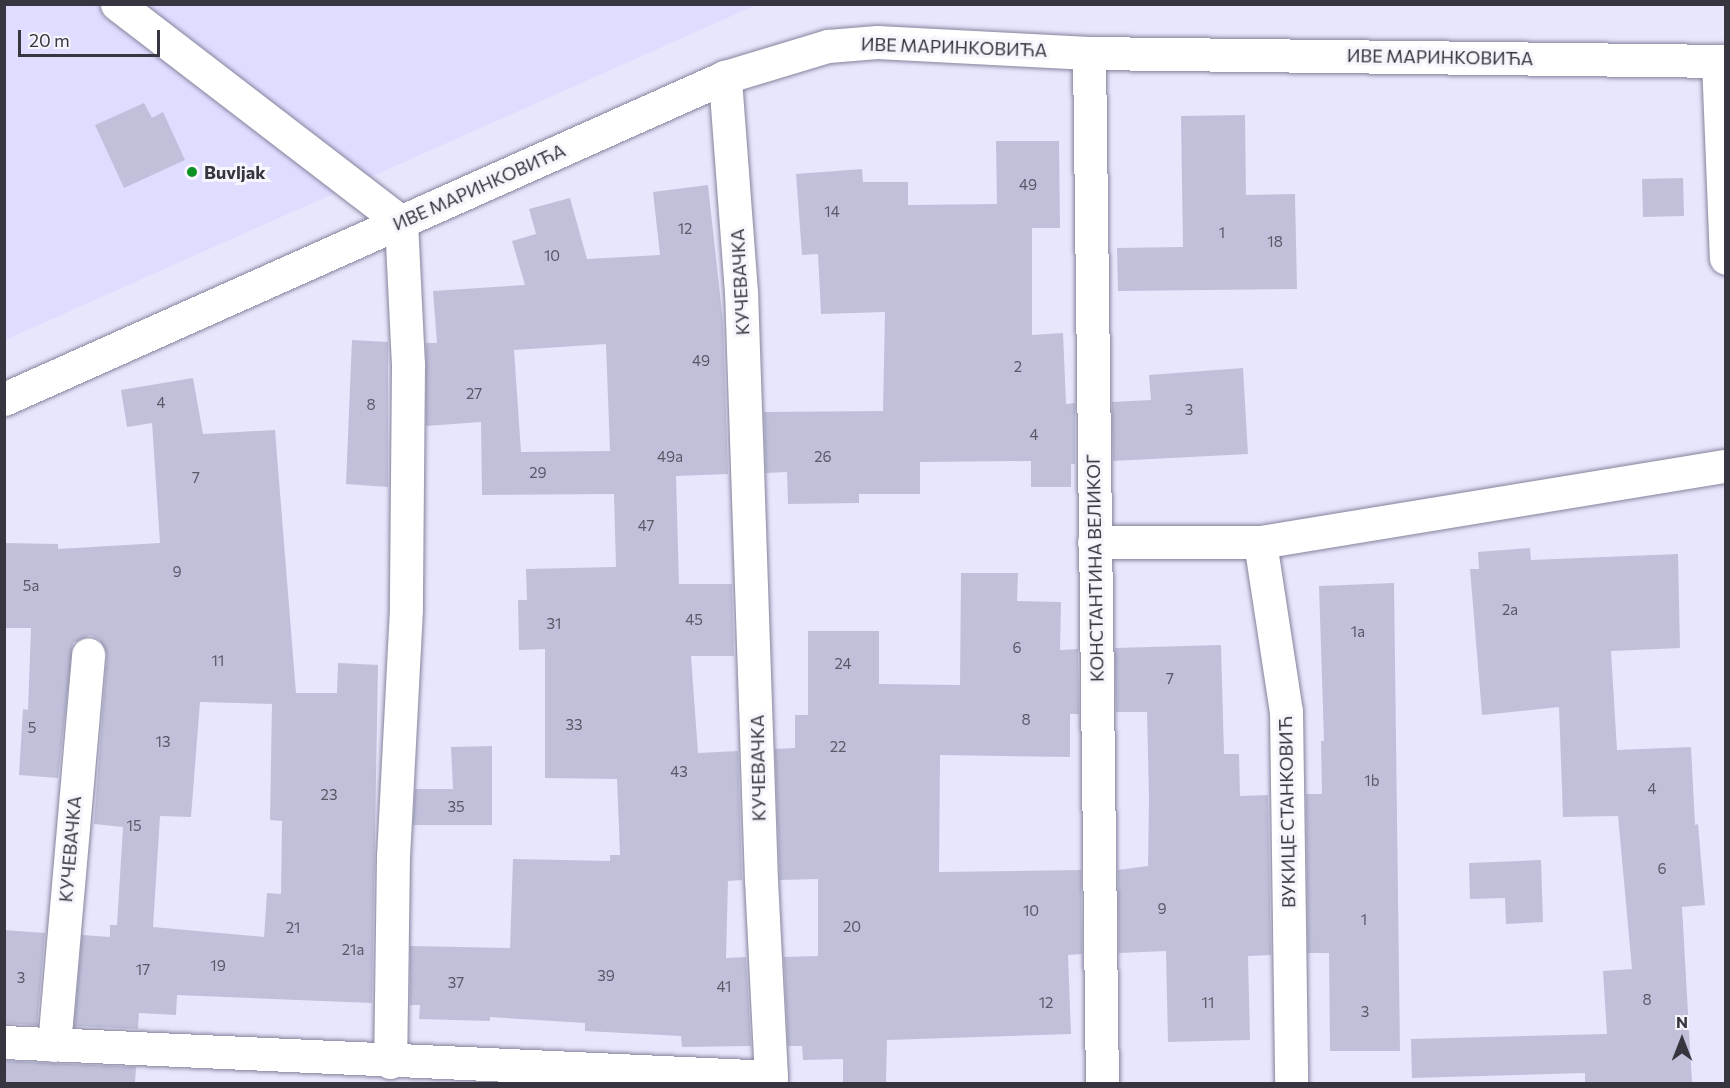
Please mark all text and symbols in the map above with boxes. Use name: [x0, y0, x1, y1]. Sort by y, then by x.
scale bar: [21, 18, 164, 56]
text: 20 m: [29, 29, 70, 51]
street label: ИВЕ МАРИНКОВИЋА: [860, 33, 1048, 61]
street label: ИВЕ МАРИНКОВИЋА: [1347, 45, 1533, 69]
street label: ИВЕ МАРИНКОВИЋА: [389, 139, 569, 235]
place label: Buvljak: [204, 161, 266, 183]
marker: Buvljak: [185, 165, 199, 179]
house number: 49: [1019, 176, 1037, 194]
house number: 14: [824, 203, 840, 221]
house number: 12: [678, 220, 692, 238]
house number: 1: [1219, 224, 1225, 242]
street label: КУЧЕВАЧКА: [726, 228, 754, 336]
house number: 18: [1267, 233, 1283, 251]
house number: 10: [544, 247, 560, 265]
house number: 49: [692, 352, 710, 370]
house number: 2: [1014, 358, 1022, 376]
house number: 27: [466, 385, 482, 403]
house number: 4: [157, 394, 165, 412]
house number: 8: [366, 396, 376, 414]
house number: 3: [1185, 401, 1193, 419]
house number: 4: [1030, 426, 1038, 444]
house number: 49a: [657, 448, 683, 466]
house number: 26: [814, 448, 832, 466]
street label: КОНСТАНТИНА ВЕЛИКОГ: [1082, 454, 1108, 682]
house number: 29: [529, 464, 547, 482]
house number: 7: [192, 469, 200, 487]
house number: 47: [638, 517, 654, 535]
house number: 9: [172, 563, 182, 581]
house number: 5a: [23, 577, 39, 595]
house number: 2a: [1502, 601, 1518, 619]
house number: 45: [685, 611, 703, 629]
house number: 31: [547, 615, 561, 633]
house number: 1a: [1351, 623, 1365, 641]
house number: 6: [1012, 639, 1022, 657]
house number: 11: [212, 652, 224, 670]
house number: 24: [834, 655, 852, 673]
house number: 7: [1166, 670, 1174, 688]
house number: 8: [1021, 711, 1031, 729]
street label: КУЧЕВАЧКА: [746, 714, 770, 822]
house number: 33: [565, 716, 583, 734]
street label: ВУКИЦЕ СТАНКОВИЋ: [1275, 716, 1299, 908]
house number: 5: [28, 719, 36, 737]
house number: 13: [156, 733, 170, 751]
house number: 22: [830, 738, 846, 756]
house number: 43: [670, 763, 688, 781]
house number: 1b: [1364, 772, 1380, 790]
house number: 4: [1648, 780, 1656, 798]
house number: 23: [321, 786, 337, 804]
street label: КУЧЕВАЧКА: [55, 795, 85, 903]
house number: 35: [447, 798, 465, 816]
house number: 15: [126, 817, 142, 835]
house number: 6: [1657, 860, 1667, 878]
house number: 9: [1157, 900, 1167, 918]
house number: 10: [1023, 902, 1039, 920]
house number: 1: [1361, 911, 1367, 929]
house number: 20: [843, 918, 861, 936]
house number: 21: [286, 919, 300, 937]
house number: 21a: [342, 941, 364, 959]
house number: 19: [210, 957, 226, 975]
house number: 17: [136, 961, 150, 979]
house number: 39: [597, 967, 615, 985]
house number: 3: [17, 969, 25, 987]
house number: 37: [448, 974, 464, 992]
house number: 41: [717, 978, 731, 996]
house number: 8: [1642, 991, 1652, 1009]
house number: 12: [1039, 994, 1053, 1012]
house number: 11: [1202, 994, 1214, 1012]
house number: 3: [1361, 1003, 1369, 1021]
north arrow: [1652, 1010, 1712, 1070]
text: N: [1676, 1012, 1688, 1031]

